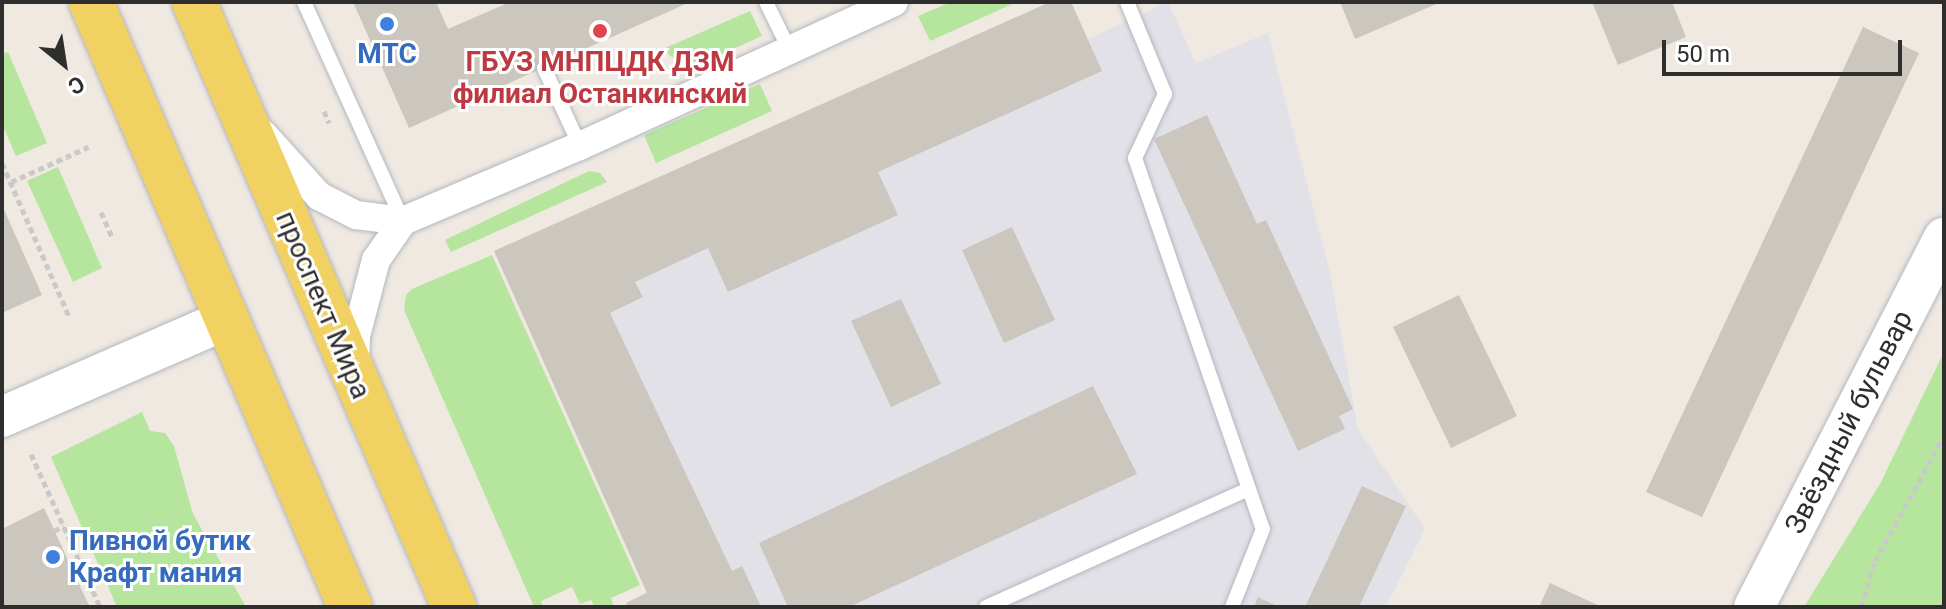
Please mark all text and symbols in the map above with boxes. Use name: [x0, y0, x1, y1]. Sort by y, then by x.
marker: МТС: [378, 15, 396, 33]
marker: ГБУЗ МНПЦДК ДЗМ филиал Останкинский: [589, 20, 611, 42]
north arrow: [24, 24, 104, 104]
scale bar: [1666, 24, 1906, 74]
place label: МТС: [357, 37, 417, 71]
text: 50 m: [1676, 40, 1730, 68]
place label: ГБУЗ МНПЦДК ДЗМ филиал Останкинский: [453, 45, 747, 111]
text: С: [64, 71, 89, 100]
street label: проспект Мира: [268, 206, 378, 404]
street label: Звёздный бульвар: [1778, 305, 1920, 539]
place label: Пивной бутик Крафт мания: [69, 524, 251, 590]
marker: Пивной бутик Крафт мания: [44, 548, 62, 566]

